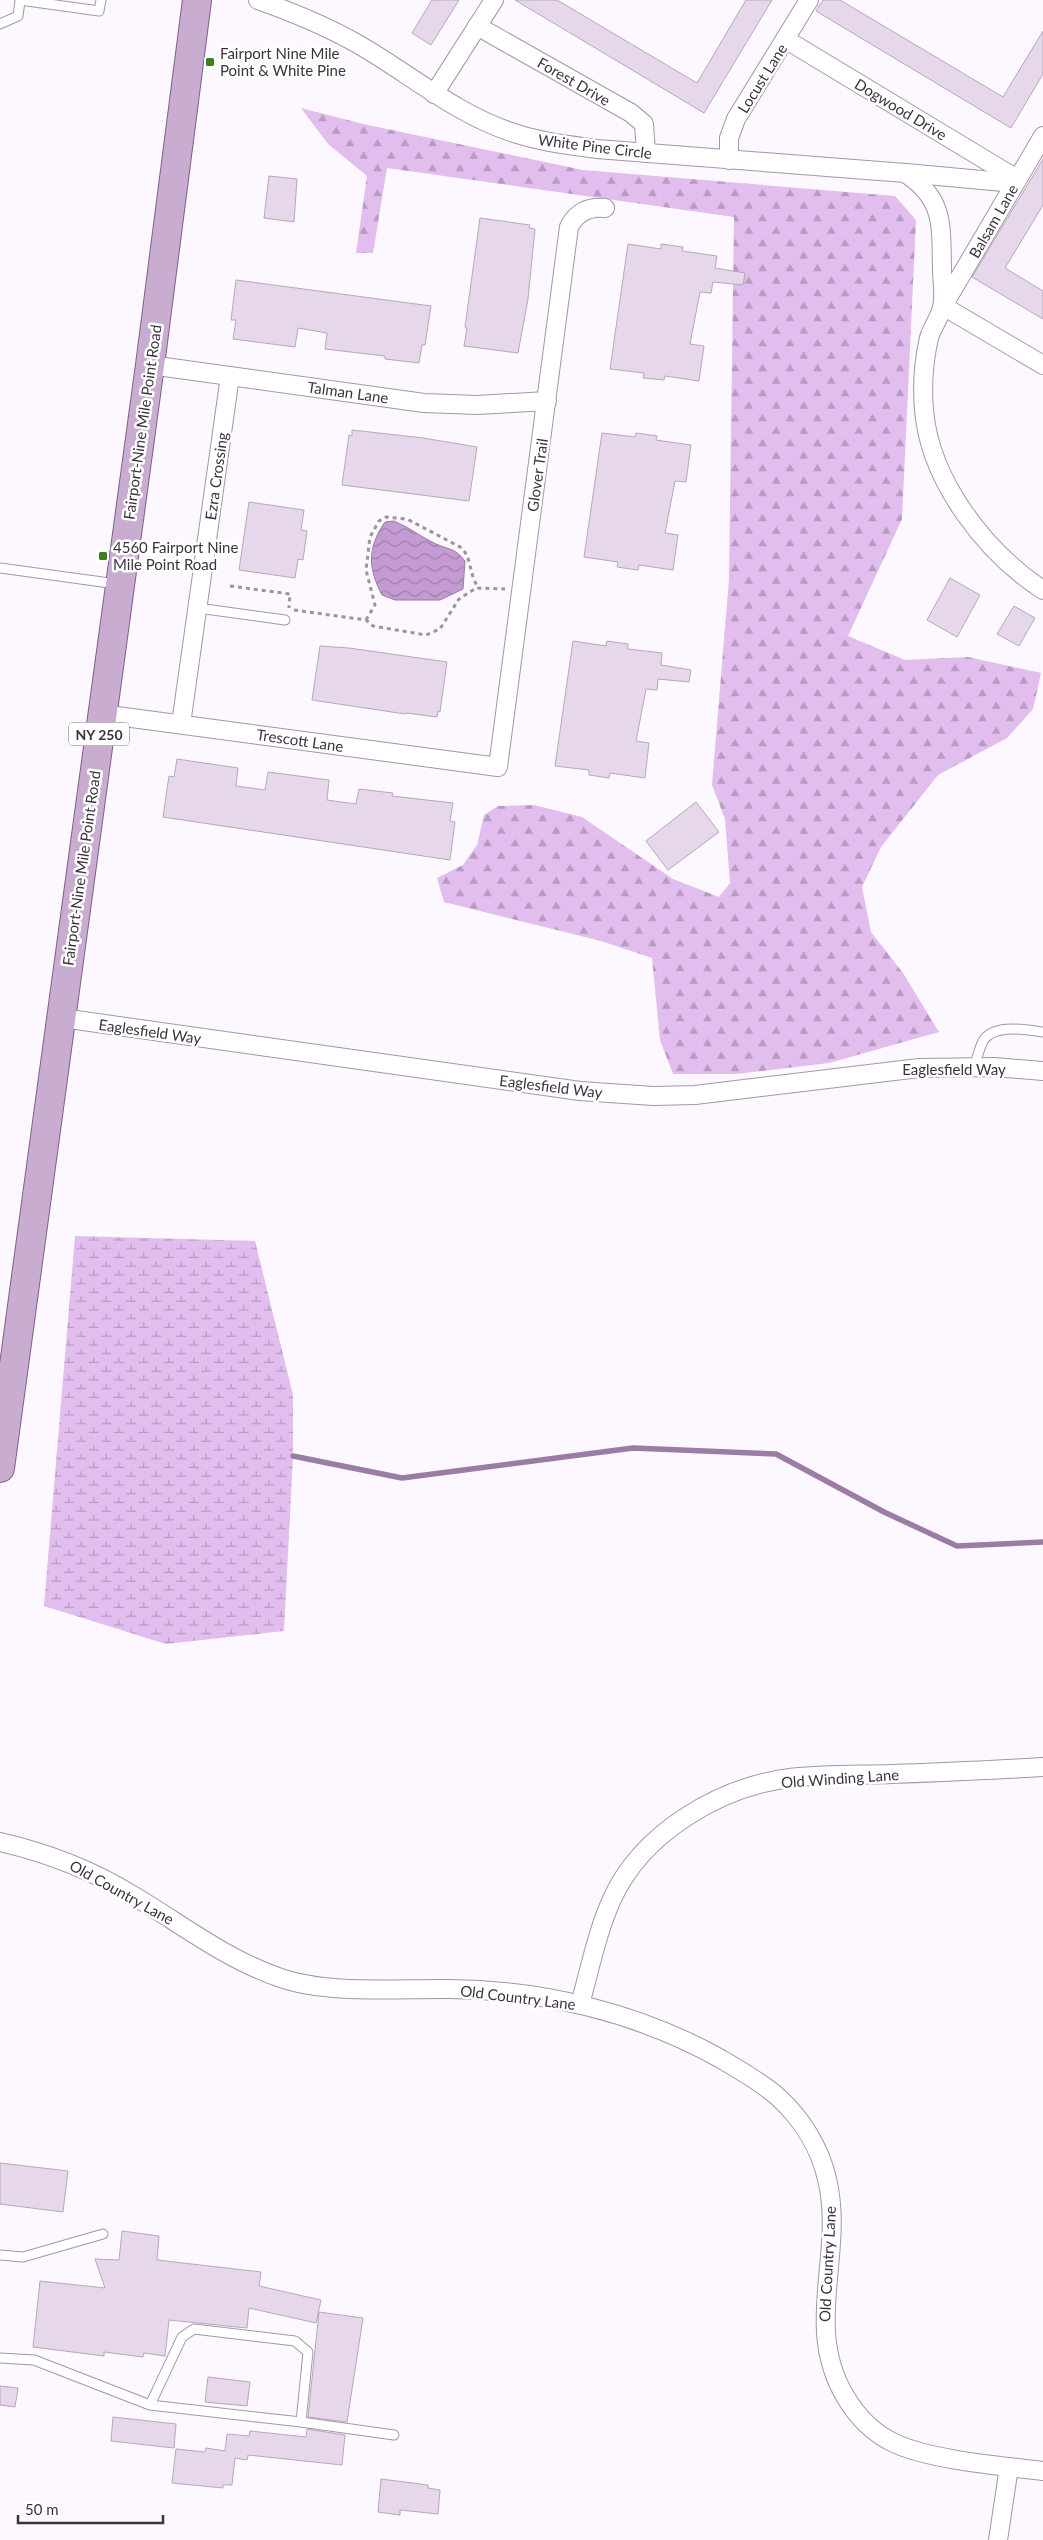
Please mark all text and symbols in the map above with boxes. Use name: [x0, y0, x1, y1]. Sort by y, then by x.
street label: Locust Lane: [734, 40, 790, 116]
place label: Fairport Nine Mile Point & White Pine: [220, 44, 346, 79]
street label: Forest Drive: [534, 53, 614, 109]
marker: Fairport Nine Mile Point & White Pine: [204, 56, 216, 68]
street label: Dogwood Drive: [852, 74, 950, 144]
street label: White Pine Circle: [537, 130, 653, 162]
street label: Balsam Lane: [965, 181, 1021, 261]
street label: Fairport-Nine Mile Point Road: [119, 323, 165, 521]
street label: Talman Lane: [306, 377, 390, 407]
street label: Ezra Crossing: [201, 431, 231, 521]
street label: Glover Trail: [523, 437, 551, 513]
place label: 4560 Fairport Nine Mile Point Road: [113, 538, 238, 573]
marker: 4560 Fairport Nine Mile Point Road: [97, 550, 109, 562]
road number: NY 250: [69, 722, 129, 746]
street label: Trescott Lane: [255, 725, 345, 755]
street label: Fairport-Nine Mile Point Road: [58, 769, 104, 967]
street label: Eaglesfield Way: [97, 1015, 203, 1047]
street label: Eaglesfield Way: [902, 1060, 1006, 1078]
street label: Eaglesfield Way: [499, 1071, 604, 1101]
street label: Old Winding Lane: [780, 1765, 900, 1791]
street label: Old Country Lane: [67, 1856, 177, 1928]
street label: Old Country Lane: [459, 1981, 577, 2013]
street label: Old Country Lane: [815, 2205, 839, 2322]
scale bar: [18, 2492, 162, 2524]
text: 50 m: [25, 2500, 59, 2518]

